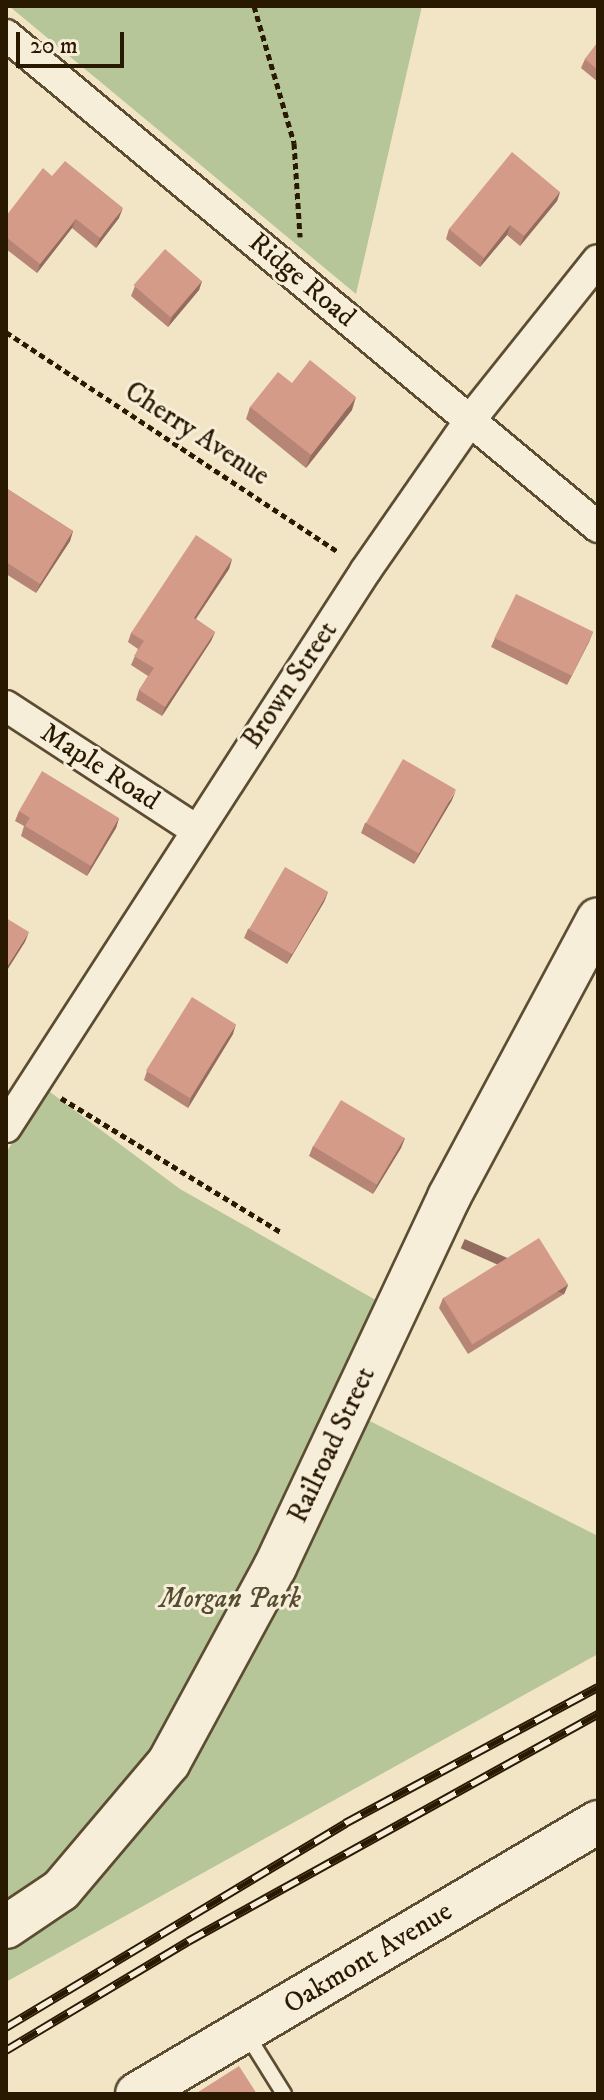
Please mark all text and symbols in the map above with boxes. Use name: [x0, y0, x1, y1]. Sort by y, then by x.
scale bar: [20, 16, 128, 66]
text: 20 m: [30, 31, 78, 61]
street label: Ridge Road: [242, 226, 362, 334]
street label: Cherry Avenue: [118, 375, 276, 493]
street label: Brown Street: [235, 615, 345, 755]
street label: Maple Road: [34, 716, 166, 818]
street label: Railroad Street: [281, 1362, 383, 1528]
park label: Morgan Park: [159, 1582, 301, 1616]
street label: Oakmont Avenue: [278, 1895, 458, 2021]

